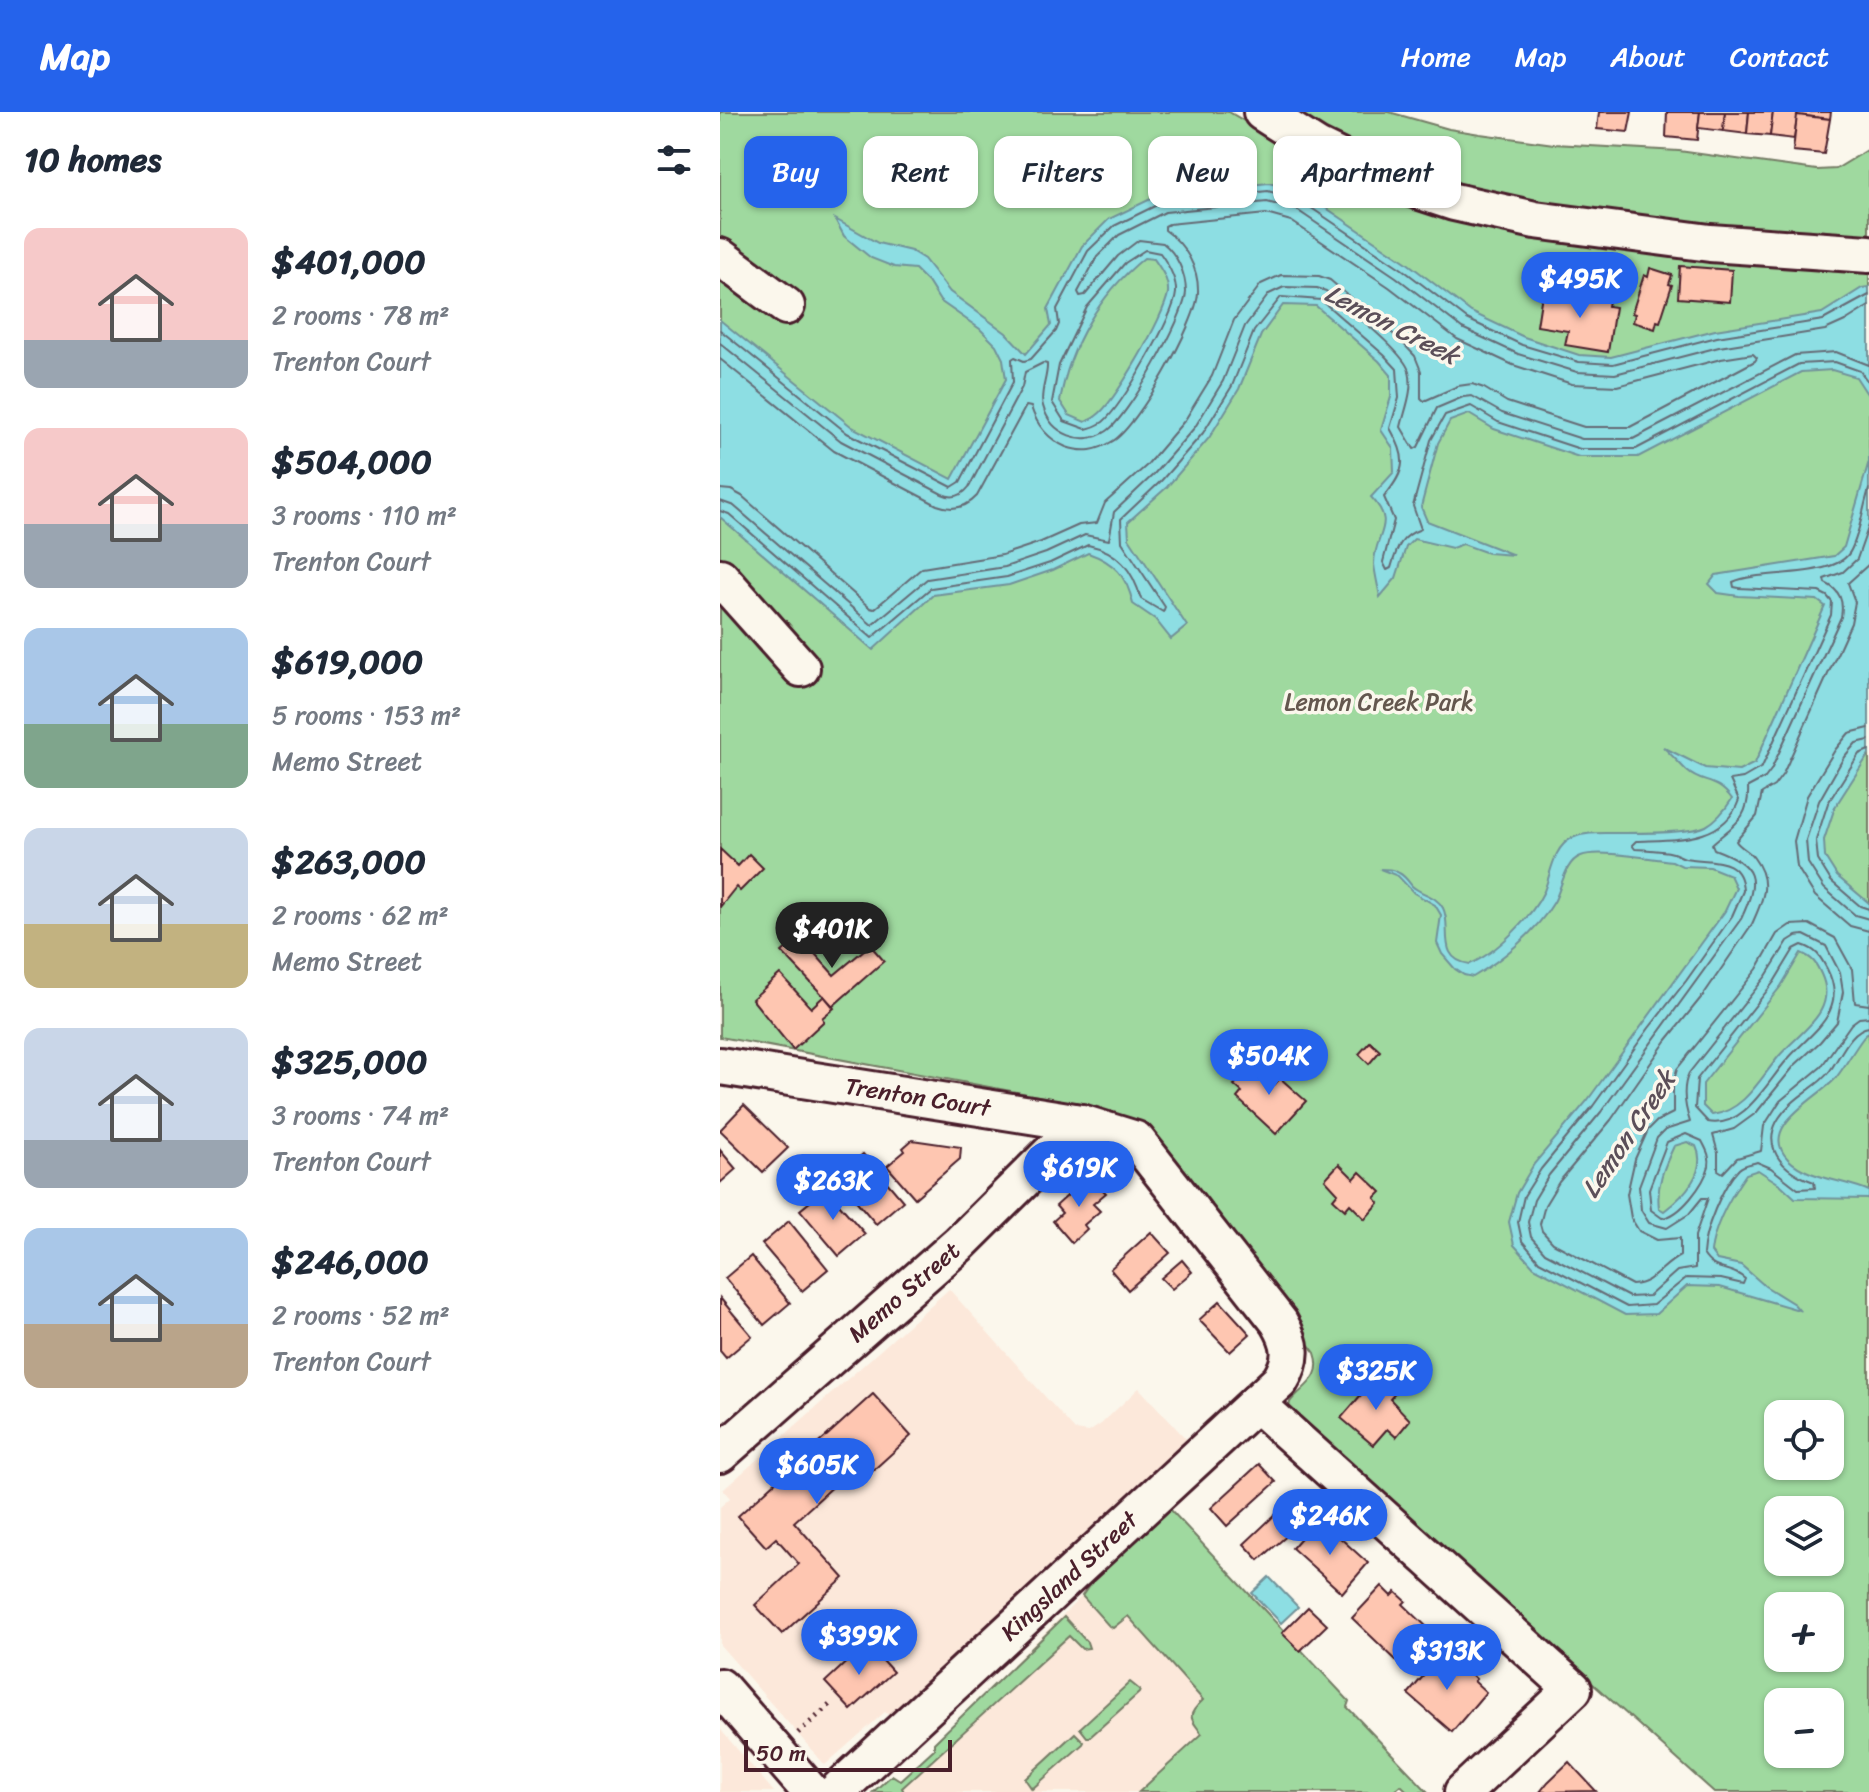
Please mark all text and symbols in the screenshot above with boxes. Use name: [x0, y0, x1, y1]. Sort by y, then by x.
text: Map: [40, 23, 110, 90]
text: Home: [1401, 32, 1471, 81]
text: Map: [1515, 32, 1566, 81]
text: About: [1610, 32, 1686, 81]
text: Contact: [1730, 32, 1829, 81]
text: 10 homes: [24, 130, 162, 190]
chip: Buy: [744, 136, 847, 208]
chip: Rent: [863, 136, 978, 208]
chip: Filters: [994, 136, 1132, 208]
chip: New: [1148, 136, 1257, 208]
chip: Apartment: [1273, 136, 1461, 208]
icon: filters: [652, 138, 696, 182]
text: $401,000: [272, 232, 426, 292]
pin: $495K: [1524, 252, 1636, 320]
text: $495K: [1539, 255, 1621, 301]
icon: home: [88, 260, 184, 356]
water label: Lemon Creek: [1317, 270, 1470, 379]
text: 2 rooms · 78 m²: [272, 292, 449, 338]
text: Trenton Court: [272, 338, 431, 384]
text: $504,000: [272, 432, 432, 492]
icon: home: [88, 460, 184, 556]
text: 3 rooms · 110 m²: [272, 492, 457, 538]
text: Trenton Court: [272, 538, 431, 584]
text: $619,000: [272, 632, 423, 692]
icon: home: [88, 660, 184, 756]
park label: Lemon Creek Park: [1284, 681, 1474, 723]
text: 5 rooms · 153 m²: [272, 692, 461, 738]
text: Memo Street: [272, 738, 422, 784]
text: $263,000: [272, 832, 426, 892]
icon: home: [88, 860, 184, 956]
text: 2 rooms · 62 m²: [272, 892, 449, 938]
pin: $401K: [776, 902, 888, 970]
text: $401K: [793, 905, 871, 951]
text: Memo Street: [272, 938, 422, 984]
pin: $504K: [1213, 1029, 1325, 1097]
text: $325,000: [272, 1032, 428, 1092]
text: $504K: [1228, 1032, 1310, 1078]
water label: Lemon Creek: [1568, 1058, 1690, 1207]
icon: home: [88, 1060, 184, 1156]
street label: Trenton Court: [842, 1065, 995, 1129]
text: 3 rooms · 74 m²: [272, 1092, 449, 1138]
text: Trenton Court: [272, 1138, 431, 1184]
pin: $619K: [1023, 1141, 1135, 1209]
text: $619K: [1041, 1144, 1117, 1190]
pin: $263K: [777, 1154, 889, 1222]
text: $263K: [794, 1157, 872, 1203]
street label: Memo Street: [838, 1231, 970, 1353]
text: $246,000: [272, 1232, 429, 1292]
icon: home: [88, 1260, 184, 1356]
text: 2 rooms · 52 m²: [272, 1292, 450, 1338]
text: Trenton Court: [272, 1338, 431, 1384]
pin: $325K: [1320, 1344, 1432, 1412]
text: $325K: [1337, 1347, 1415, 1393]
map controls: [1764, 1400, 1844, 1768]
button: locate: [1764, 1400, 1844, 1480]
pin: $605K: [761, 1438, 873, 1506]
text: $605K: [777, 1441, 857, 1487]
pin: $246K: [1274, 1489, 1386, 1557]
text: $246K: [1290, 1492, 1370, 1538]
button: layers: [1764, 1496, 1844, 1576]
street label: Kingsland Street: [990, 1500, 1149, 1652]
button: +: [1764, 1592, 1844, 1672]
pin: $399K: [803, 1609, 915, 1677]
text: $399K: [819, 1612, 899, 1658]
pin: $313K: [1391, 1624, 1503, 1692]
text: $313K: [1410, 1627, 1484, 1673]
button: −: [1764, 1688, 1844, 1768]
text: 50 m: [756, 1734, 806, 1773]
scale bar: [744, 1736, 952, 1772]

